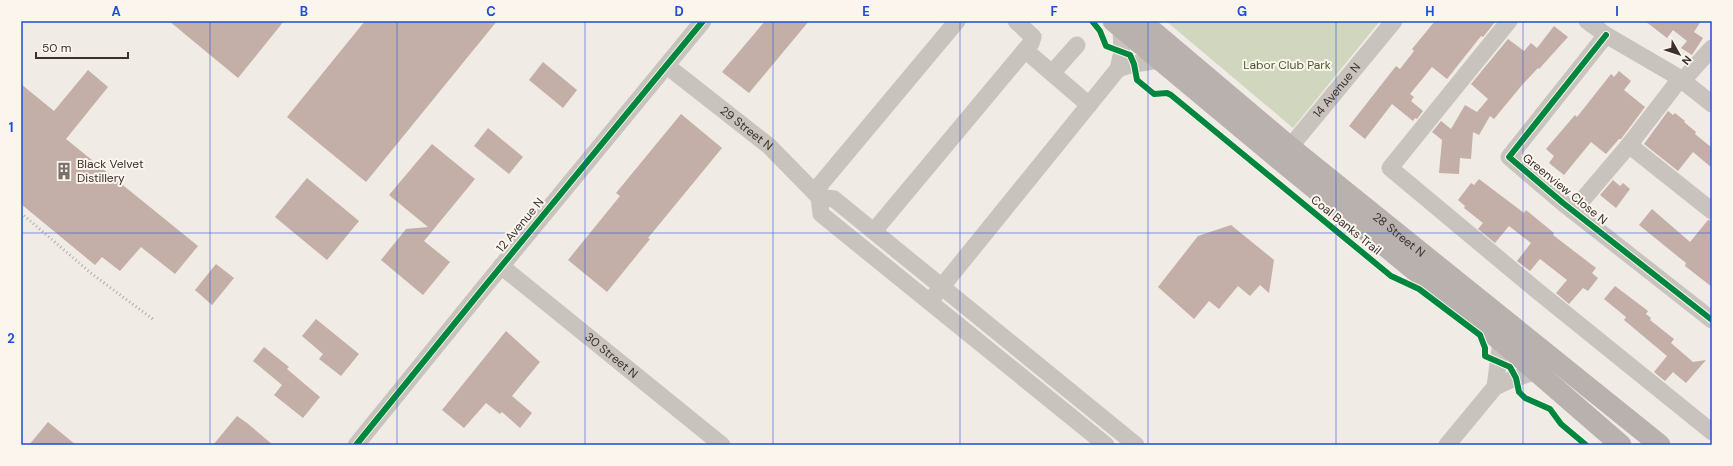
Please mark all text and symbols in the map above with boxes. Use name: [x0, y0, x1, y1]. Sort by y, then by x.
text: A: [111, 3, 121, 20]
text: B: [300, 3, 308, 20]
text: C: [486, 3, 496, 20]
text: D: [674, 3, 684, 20]
text: E: [862, 3, 870, 20]
text: F: [1050, 3, 1058, 20]
text: G: [1237, 3, 1247, 20]
text: H: [1425, 3, 1435, 20]
text: I: [1615, 3, 1619, 20]
scale bar: [36, 34, 128, 60]
north arrow: [1659, 34, 1699, 74]
text: 50 m: [42, 40, 71, 56]
text: N: [1679, 53, 1695, 68]
park label: Labor Club Park: [1243, 57, 1331, 73]
street label: 14 Avenue N: [1309, 60, 1364, 121]
street label: 29 Street N: [717, 103, 776, 154]
text: 1: [9, 119, 13, 136]
street label: Greenview Close N: [1519, 150, 1611, 228]
place label: Black Velvet Distillery: [77, 156, 144, 186]
building icon: Black Velvet Distillery: [54, 161, 74, 181]
street label: Coal Banks Trail: [1307, 192, 1385, 258]
street label: 12 Avenue N: [493, 195, 547, 255]
street label: 28 Street N: [1369, 209, 1428, 261]
street label: 30 Street N: [581, 329, 641, 382]
text: 2: [7, 330, 15, 347]

